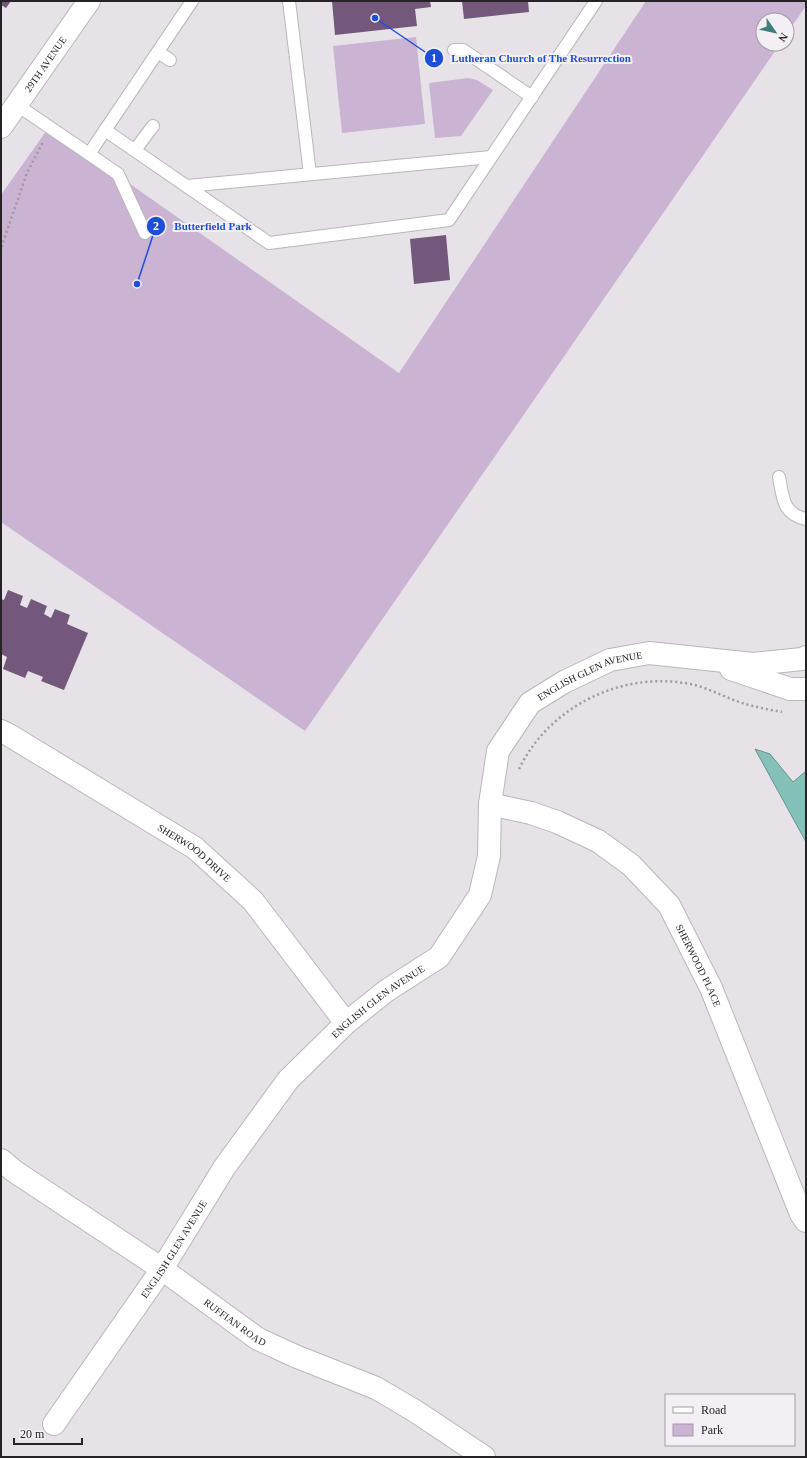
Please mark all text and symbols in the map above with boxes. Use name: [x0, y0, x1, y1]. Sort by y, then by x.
north arrow: [755, 12, 795, 52]
text: N: [776, 31, 790, 44]
street label: 29TH AVENUE: [22, 34, 69, 94]
callout: Lutheran Church of The Resurrection: [424, 47, 639, 70]
text: 1: [431, 51, 437, 65]
text: Lutheran Church of The Resurrection: [451, 52, 631, 64]
callout: Butterfield Park: [146, 214, 260, 237]
text: 2: [153, 219, 159, 233]
text: Butterfield Park: [174, 220, 253, 232]
street label: ENGLISH GLEN AVENUE: [536, 649, 643, 703]
street label: SHERWOOD DRIVE: [156, 822, 233, 884]
street label: SHERWOOD PLACE: [674, 923, 723, 1008]
street label: ENGLISH GLEN AVENUE: [329, 963, 426, 1040]
street label: ENGLISH GLEN AVENUE: [139, 1198, 209, 1300]
street label: RUFFIAN ROAD: [202, 1297, 268, 1348]
legend: [665, 1394, 795, 1446]
text: Road: [701, 1403, 726, 1417]
scale bar: [14, 1420, 82, 1446]
text: Park: [701, 1423, 723, 1437]
text: 20 m: [20, 1427, 45, 1441]

